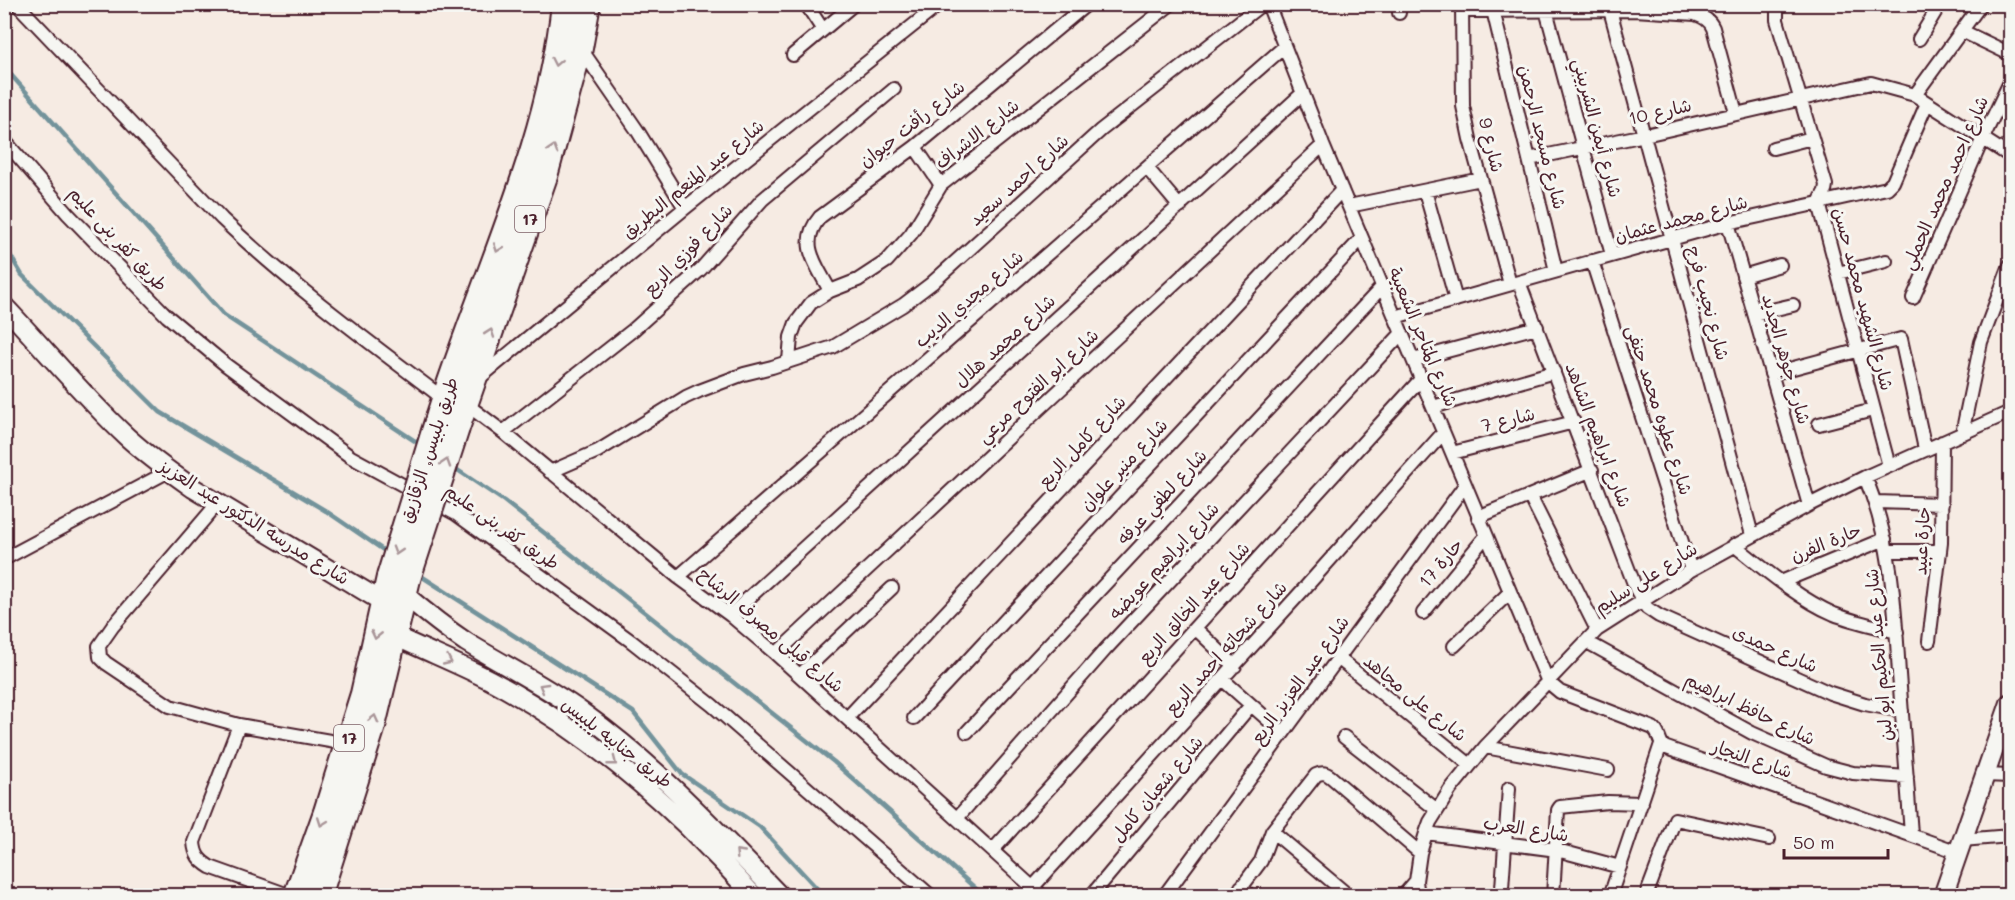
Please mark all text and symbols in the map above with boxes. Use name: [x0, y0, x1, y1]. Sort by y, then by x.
street label: شارع أيمن الشربيني: [1563, 55, 1628, 201]
one-way arrow: [550, 57, 563, 67]
street label: شارع مسجد الرحمن: [1512, 62, 1573, 212]
street label: شارع رأفت حيوان: [854, 74, 970, 173]
street label: شارع 10: [1626, 92, 1694, 131]
street label: شارع احمد محمد الحملي: [1895, 92, 1998, 275]
street label: شارع الاشراف: [929, 93, 1024, 175]
street label: شارع عبد المنعم البطريق: [616, 113, 770, 245]
street label: شارع 9: [1473, 115, 1510, 175]
street label: شارع احمد سعيد: [963, 128, 1074, 231]
one-way arrow: [546, 144, 558, 155]
street label: طريق كفر بنى عليم: [62, 181, 174, 298]
street label: شارع محمد عثمان: [1612, 189, 1750, 248]
street label: شارع فوزي الربع: [637, 198, 739, 302]
street label: شارع الشهيد محمد حسن: [1827, 205, 1900, 393]
road number: 17: [515, 206, 545, 232]
one-way arrow: [493, 243, 506, 253]
street label: شارع نجيب فرج: [1681, 243, 1736, 363]
street label: شارع مجدي الديب: [909, 244, 1029, 354]
street label: شارع المتاجر الشعبية: [1383, 263, 1464, 410]
street label: شارع محمد هلال: [949, 288, 1061, 393]
street label: شارع جوهر الجديد: [1756, 291, 1817, 427]
street label: شارع عطوه محمد حنفى: [1620, 322, 1699, 498]
street label: شارع ابو الفتوح مرعي: [971, 323, 1107, 452]
one-way arrow: [482, 328, 495, 339]
street label: شارع ابراهيم الشاهد: [1557, 359, 1638, 512]
street label: طريق بلبيس, الزقازيق: [393, 374, 463, 526]
street label: شارع كامل الربع: [1032, 390, 1132, 494]
street label: شارع 7: [1478, 401, 1537, 438]
street label: شارع منير علوان: [1074, 413, 1173, 516]
street label: شارع لطفي عرفه: [1111, 443, 1215, 553]
street label: شارع مدرسه الدكتور عبد العزيز: [153, 452, 354, 591]
one-way arrow: [438, 458, 451, 469]
street label: طريق كفر بنى عليم: [439, 478, 565, 577]
street label: شارع ابراهيم عويضه: [1103, 496, 1226, 626]
street label: حارة عبيد: [1907, 506, 1935, 576]
street label: حارة الفرن: [1787, 517, 1865, 567]
street label: حارة 17: [1413, 533, 1468, 592]
street label: شارع عبد الخالق الربع: [1132, 536, 1256, 670]
street label: شارع على سليم: [1589, 536, 1703, 621]
one-way arrow: [392, 545, 404, 556]
street label: شارع قبلى مصرف الرشاح: [693, 561, 849, 698]
street label: شارع عبد الحكيم ابو لبن: [1858, 567, 1900, 742]
street label: شارع شحاته احمد الربع: [1159, 575, 1293, 721]
street label: شارع عبد العزيز الربع: [1244, 610, 1356, 750]
street label: شارع حمدى: [1729, 619, 1822, 678]
one-way arrow: [370, 629, 383, 639]
street label: شارع على مجاهد: [1358, 648, 1472, 747]
one-way arrow: [441, 653, 452, 665]
street label: شارع حافظ ابراهيم: [1680, 666, 1820, 753]
one-way arrow: [539, 683, 549, 694]
street label: طريق جنابيه بلبيس: [557, 691, 678, 793]
one-way arrow: [367, 715, 380, 725]
road number: 17: [334, 725, 364, 751]
street label: شارع شعبان كامل: [1105, 730, 1209, 847]
street label: شارع النجار: [1707, 733, 1796, 784]
one-way arrow: [607, 755, 618, 766]
street label: شارع العرب: [1482, 809, 1571, 848]
one-way arrow: [317, 816, 329, 827]
scale bar: [1784, 822, 1888, 860]
text: 50 m: [1793, 830, 1835, 854]
one-way arrow: [735, 850, 746, 860]

